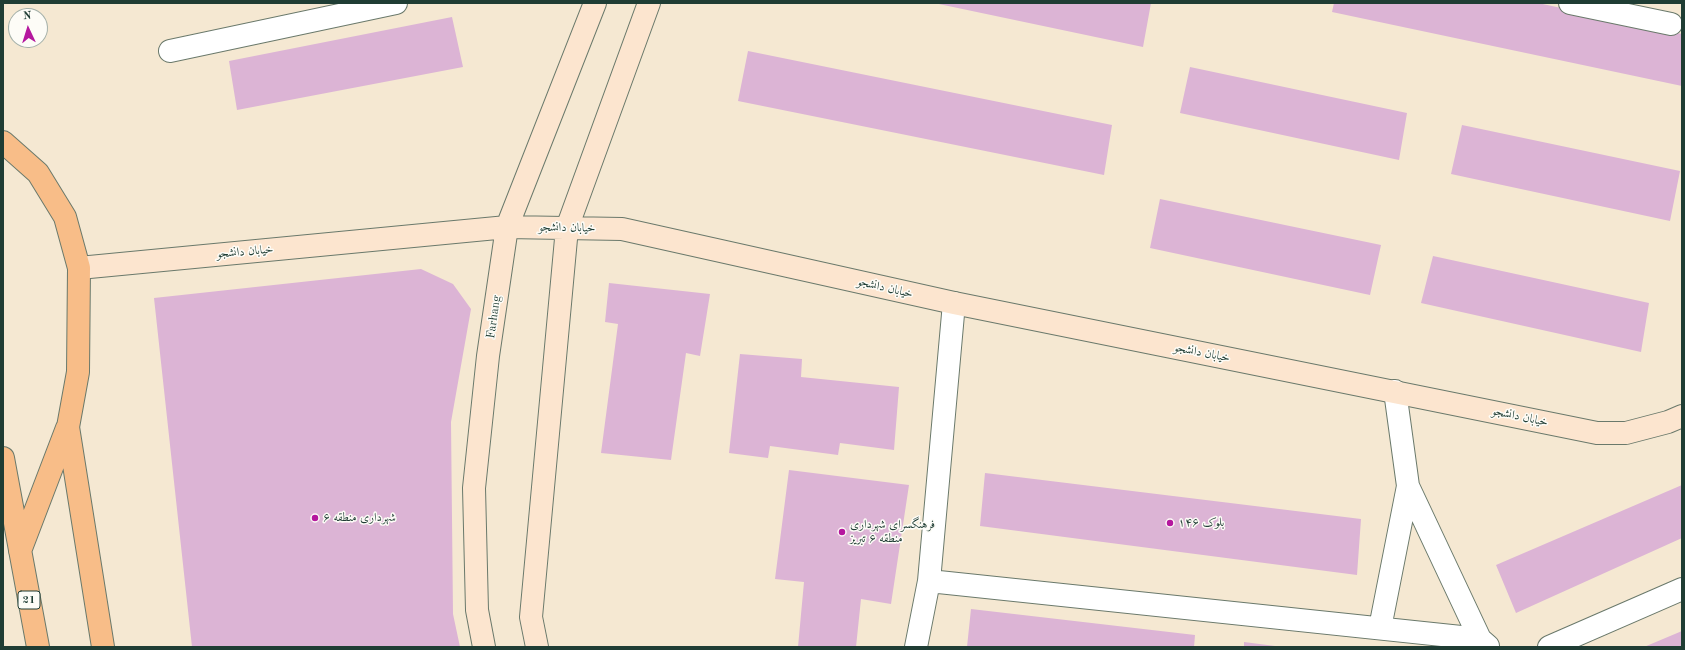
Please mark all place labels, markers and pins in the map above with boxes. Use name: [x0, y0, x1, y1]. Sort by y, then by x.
place label: شهرداری منطقه ۶: [323, 511, 396, 525]
marker: شهرداری منطقه ۶: [310, 513, 320, 523]
place label: بلوک ۱۴۶: [1178, 516, 1224, 530]
place label: فرهنگسرای شهرداری منطقه ۶ تبریز: [850, 518, 935, 546]
marker: بلوک ۱۴۶: [1165, 518, 1175, 528]
marker: فرهنگسرای شهرداری منطقه ۶ تبریز: [837, 527, 847, 537]

